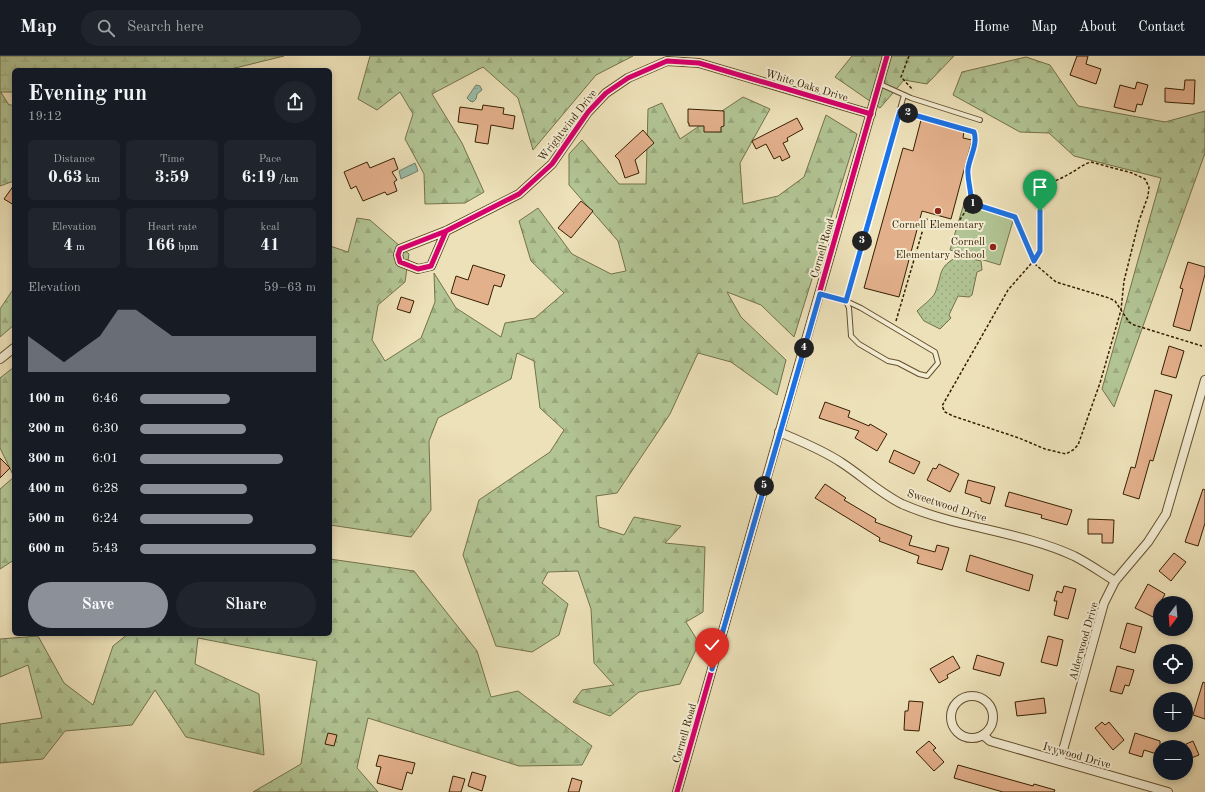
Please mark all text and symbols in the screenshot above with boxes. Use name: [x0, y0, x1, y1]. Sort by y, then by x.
search box: [81, 10, 361, 46]
icon: search: [95, 17, 117, 39]
text: Map: [20, 18, 57, 37]
text: Search here: [127, 20, 204, 35]
text: Home: [974, 20, 1009, 34]
text: Map: [1031, 20, 1057, 34]
text: About: [1079, 20, 1116, 34]
text: Contact: [1138, 20, 1185, 34]
street label: White Oaks Drive: [764, 69, 849, 104]
button: share: [274, 81, 316, 123]
text: Evening run: [28, 83, 147, 105]
street label: Wrightwind Drive: [537, 88, 600, 164]
pin: 2: [898, 103, 918, 123]
text: 2: [905, 107, 911, 118]
text: 19:12: [28, 110, 62, 123]
text: Distance: [53, 154, 95, 165]
text: Time: [160, 154, 184, 165]
text: Pace: [259, 154, 281, 165]
text: 0.63: [48, 169, 82, 186]
text: 3:59: [155, 169, 189, 186]
text: 6:19: [242, 169, 276, 186]
pin: [1023, 170, 1057, 211]
text: km: [82, 174, 100, 185]
text: /km: [276, 174, 298, 185]
icon: arrive: [1029, 176, 1051, 198]
pin: 1: [963, 194, 983, 214]
text: 1: [970, 198, 976, 209]
marker: Cornell Elementary: [933, 206, 943, 216]
street label: Cornell Road: [810, 217, 837, 280]
place label: Cornell Elementary: [892, 220, 984, 231]
text: Elevation: [52, 222, 96, 233]
text: Heart rate: [147, 222, 197, 233]
text: kcal: [261, 222, 279, 233]
pin: 3: [852, 231, 872, 251]
text: 3: [859, 235, 865, 246]
text: 4: [63, 237, 73, 254]
text: 166: [146, 237, 175, 254]
text: 41: [260, 237, 280, 254]
place label: Cornell Elementary School: [895, 237, 985, 261]
text: m: [73, 242, 85, 253]
text: bpm: [175, 242, 198, 253]
marker: Cornell Elementary School: [988, 242, 998, 252]
text: Elevation: [28, 281, 81, 294]
text: 59–63 m: [264, 281, 316, 294]
pin: 4: [794, 338, 814, 358]
text: 4: [801, 342, 807, 353]
text: 100 m: [28, 392, 65, 405]
text: 6:46: [92, 392, 118, 405]
text: 200 m: [28, 422, 65, 435]
text: 6:30: [92, 422, 118, 435]
text: 300 m: [28, 452, 65, 465]
text: 6:01: [92, 452, 118, 465]
pin: 5: [754, 476, 774, 496]
text: 5: [761, 480, 767, 491]
text: 400 m: [28, 482, 65, 495]
text: 6:28: [92, 482, 118, 495]
street label: Sweetwood Drive: [905, 488, 988, 524]
text: 500 m: [28, 512, 65, 525]
text: 6:24: [92, 512, 118, 525]
text: 600 m: [28, 542, 65, 555]
text: 5:43: [92, 542, 118, 555]
button: Save: [28, 582, 168, 628]
button: Share: [176, 582, 316, 628]
north arrow: [1153, 596, 1193, 636]
map controls: [1153, 596, 1193, 780]
street label: Alderwood Drive: [1068, 601, 1101, 682]
pin: [695, 628, 729, 669]
icon: check: [701, 634, 723, 656]
button: locate: [1153, 644, 1193, 684]
button: +: [1153, 692, 1193, 732]
street label: Cornell Road: [672, 702, 699, 765]
button: −: [1153, 740, 1193, 780]
street label: Ivywood Drive: [1041, 741, 1112, 771]

